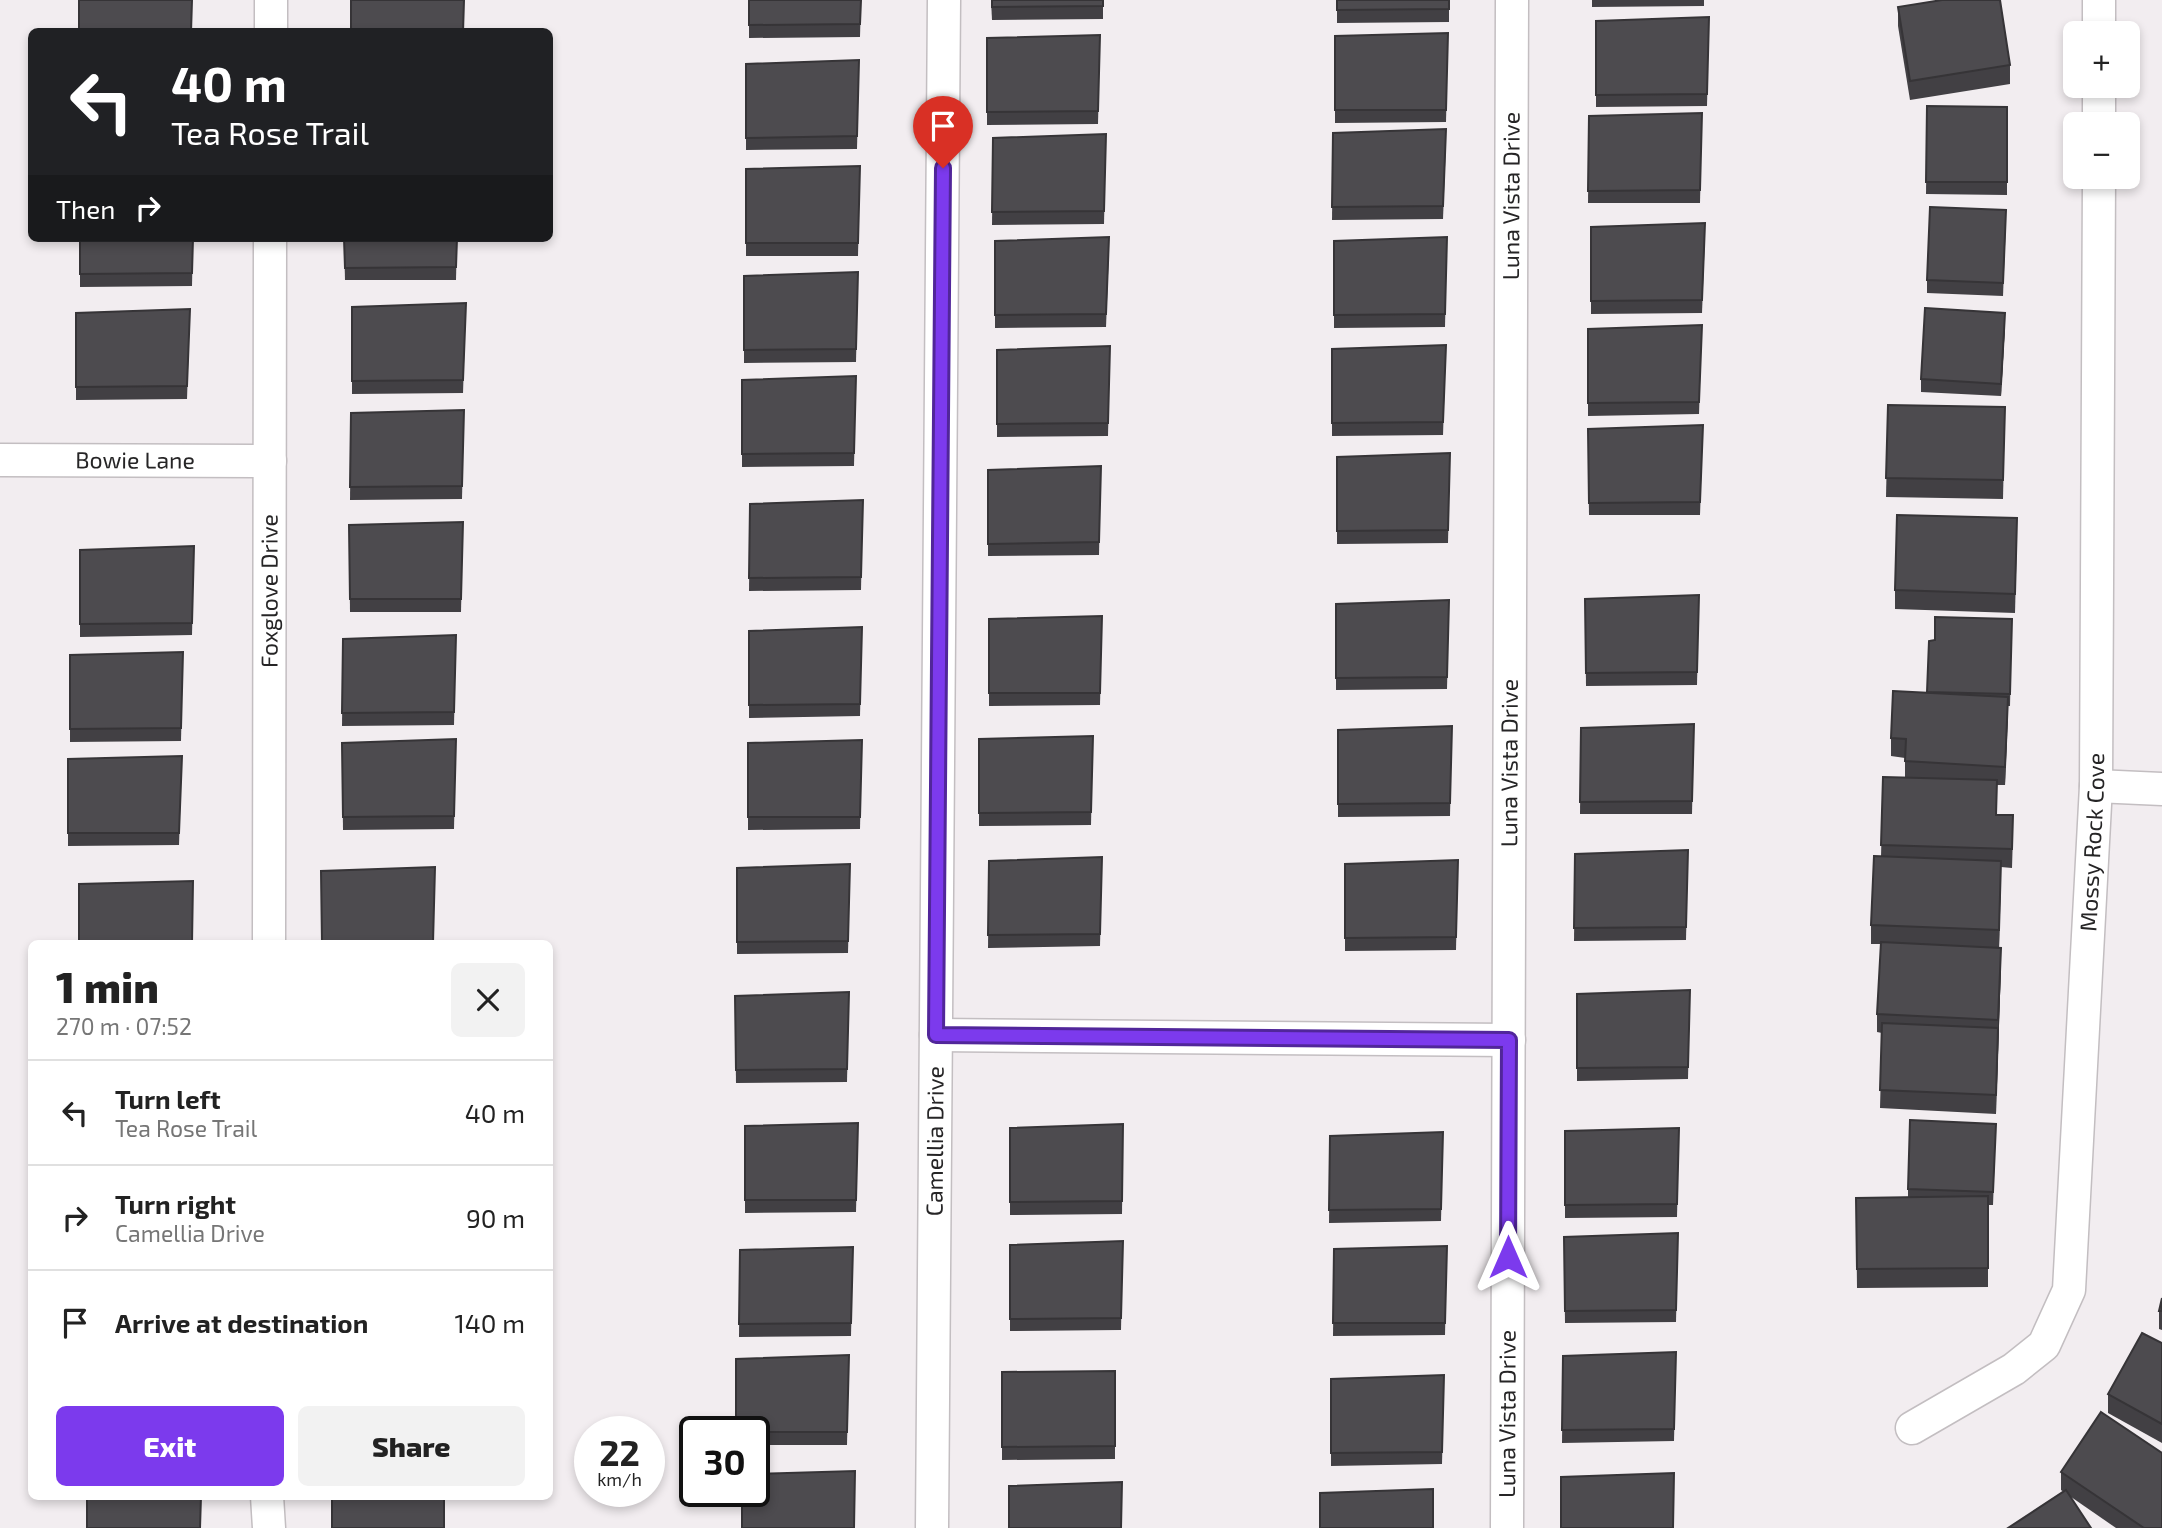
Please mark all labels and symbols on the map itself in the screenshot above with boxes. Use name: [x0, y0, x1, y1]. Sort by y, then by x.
pin: [913, 96, 973, 168]
street label: Luna Vista Drive: [1496, 112, 1525, 280]
street label: Bowie Lane: [75, 445, 195, 474]
street label: Foxglove Drive: [254, 514, 283, 668]
street label: Luna Vista Drive: [1494, 679, 1523, 847]
street label: Mossy Rock Cove: [2073, 753, 2109, 932]
street label: Camellia Drive: [919, 1066, 949, 1216]
position arrow: [1471, 1220, 1545, 1294]
street label: Luna Vista Drive: [1492, 1330, 1521, 1498]
speed limit sign: 30: [679, 1416, 770, 1507]

